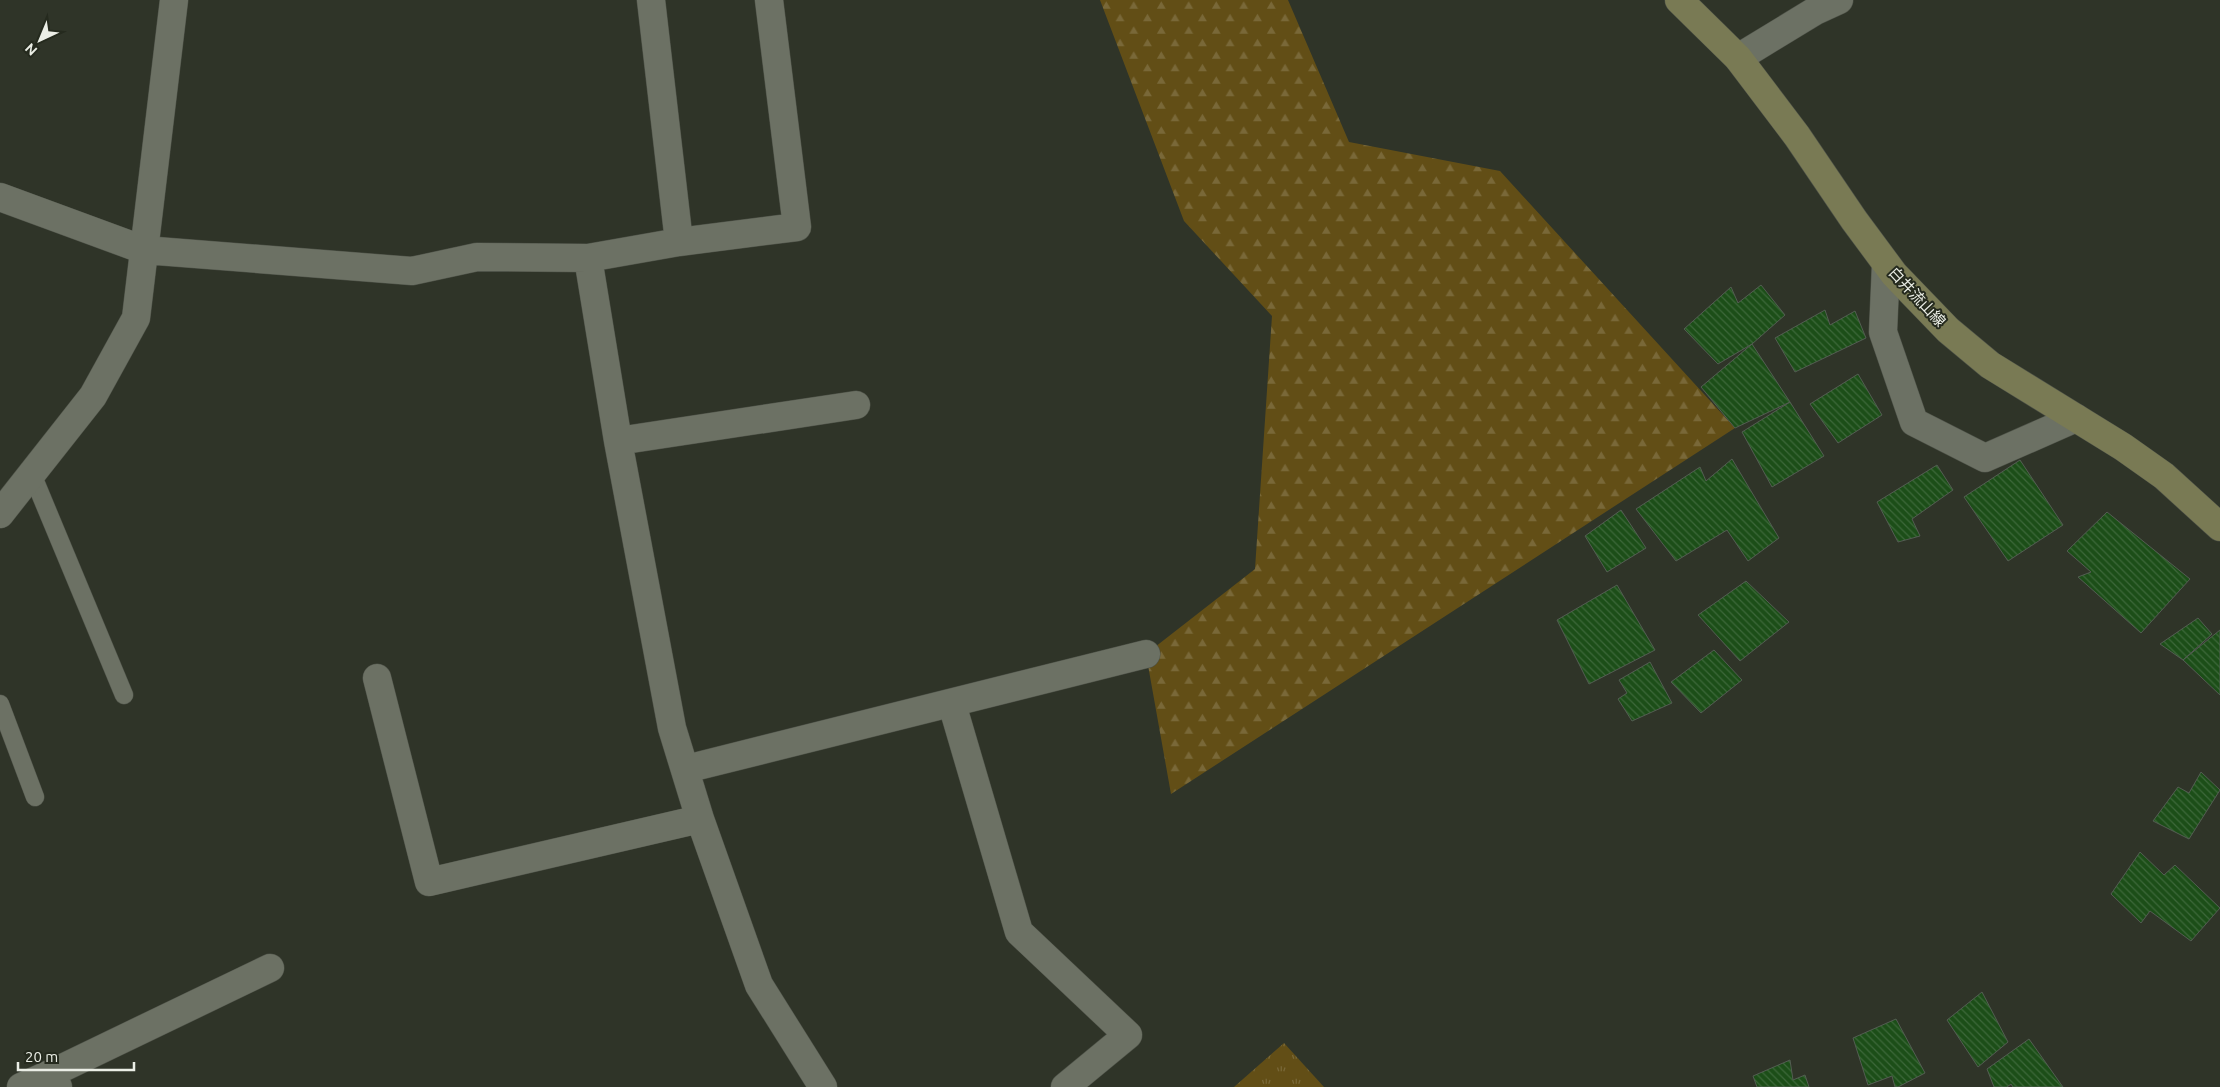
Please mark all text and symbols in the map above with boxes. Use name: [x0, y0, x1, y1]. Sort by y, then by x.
north arrow: [15, 15, 65, 65]
text: N: [22, 40, 40, 59]
street label: 白井流山線: [1886, 263, 1949, 330]
scale bar: [18, 1040, 134, 1072]
text: 20 m: [25, 1048, 58, 1065]

